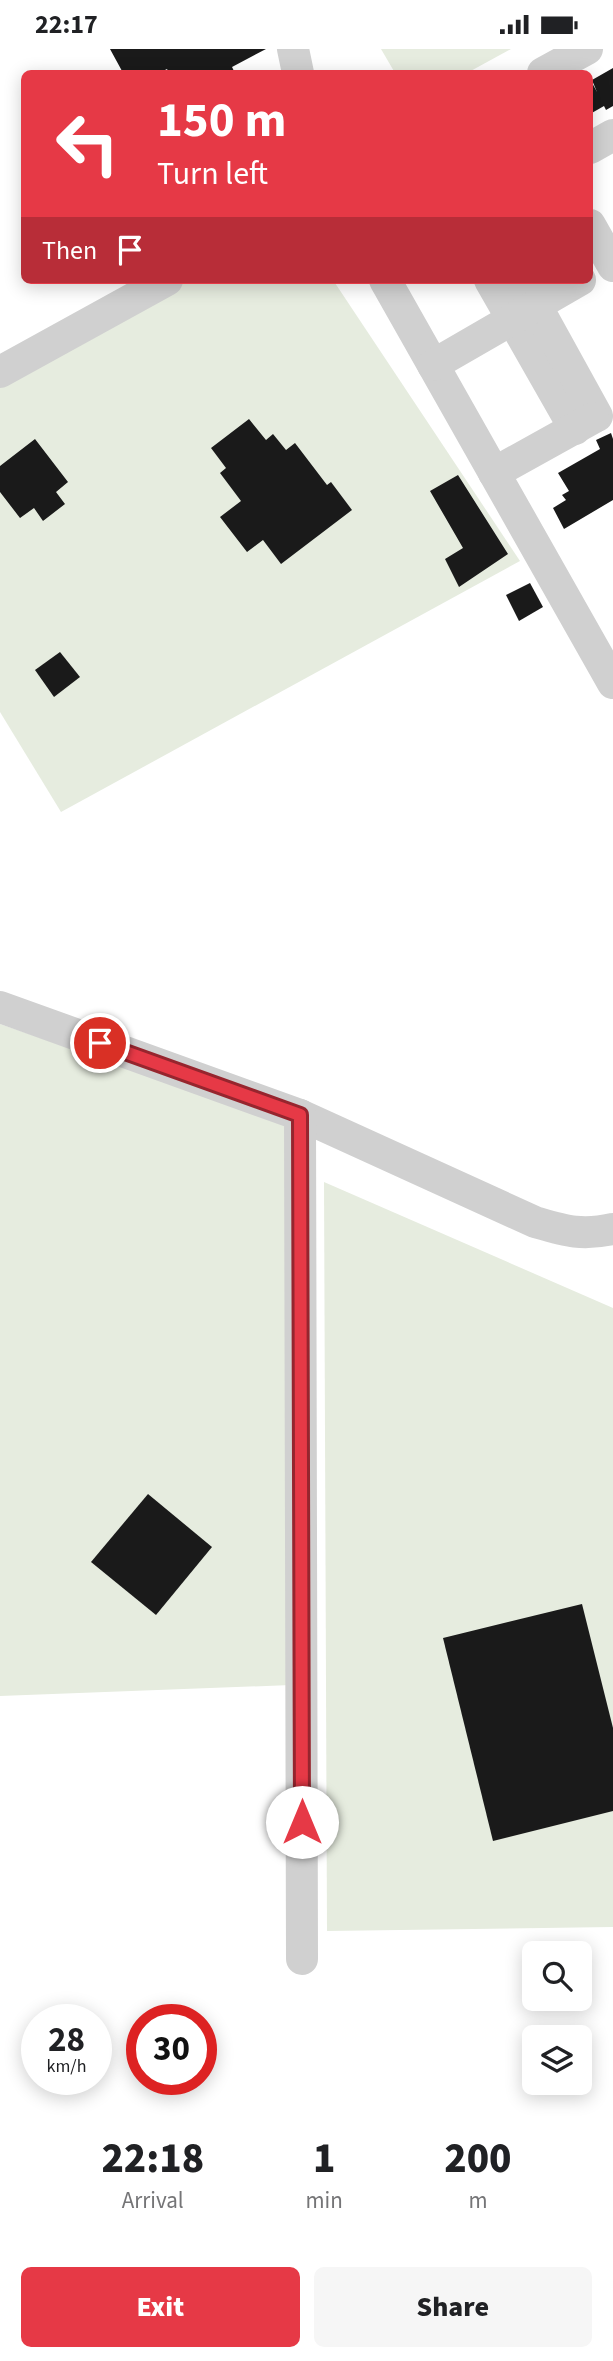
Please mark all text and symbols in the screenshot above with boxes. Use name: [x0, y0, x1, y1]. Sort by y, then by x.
text: 22:17: [35, 6, 98, 43]
text: 150 m: [157, 86, 286, 156]
icon: left: [42, 98, 133, 189]
text: Turn left: [157, 151, 268, 197]
icon: arrive: [111, 231, 149, 269]
text: Then: [42, 232, 97, 269]
pin: [70, 1013, 130, 1073]
icon: arrive: [81, 1024, 119, 1062]
position arrow: [265, 1785, 339, 1859]
map controls: [522, 1941, 592, 2095]
button: search: [522, 1941, 592, 2011]
speed limit sign: 30: [126, 2004, 217, 2095]
text: 28: [48, 2015, 85, 2065]
button: layers: [522, 2025, 592, 2095]
text: km/h: [47, 2054, 86, 2079]
text: 22:18: [101, 2129, 204, 2189]
text: 1: [313, 2129, 335, 2189]
text: 200: [444, 2129, 512, 2189]
text: Arrival: [122, 2184, 184, 2217]
text: min: [306, 2184, 343, 2217]
text: m: [468, 2184, 487, 2217]
button: Exit: [21, 2267, 300, 2347]
button: Share: [314, 2267, 592, 2347]

